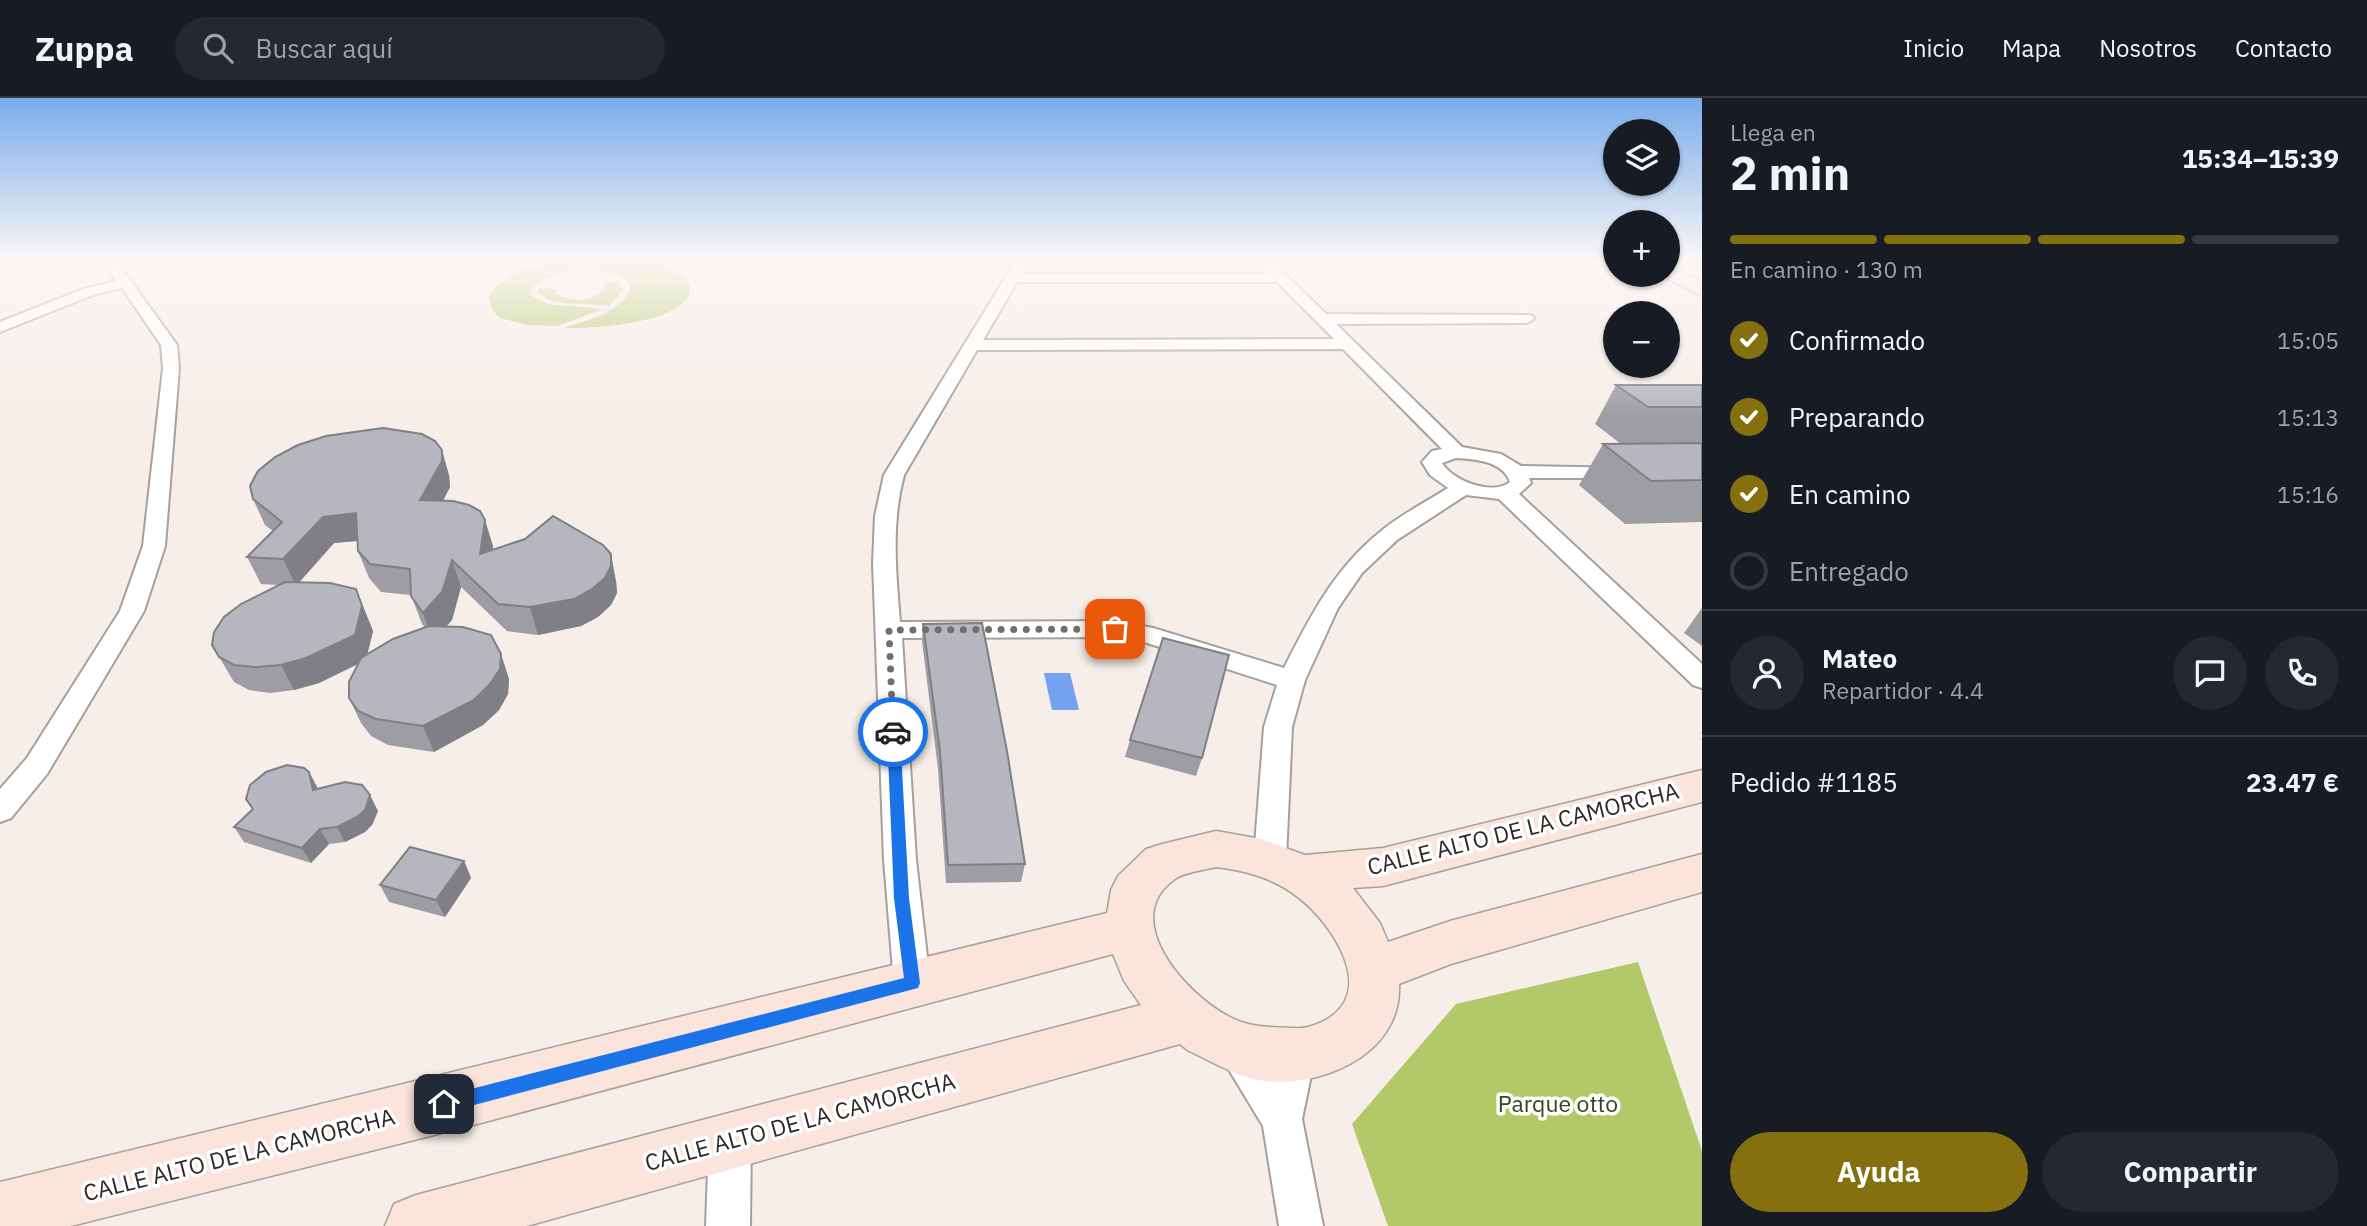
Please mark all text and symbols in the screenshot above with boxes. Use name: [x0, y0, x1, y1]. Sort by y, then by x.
search box: [175, 17, 665, 80]
text: Zuppa: [35, 27, 133, 70]
icon: search: [199, 29, 237, 67]
text: Buscar aquí: [255, 31, 393, 65]
text: Inicio: [1903, 32, 1964, 64]
text: Mapa: [2002, 32, 2061, 64]
text: Nosotros: [2099, 32, 2197, 64]
text: Contacto: [2235, 32, 2332, 64]
text: Llega en: [1730, 117, 1816, 147]
map controls: [1603, 119, 1680, 378]
button: layers: [1603, 119, 1680, 196]
text: 15:34–15:39: [2182, 141, 2339, 175]
text: 2 min: [1730, 143, 1850, 203]
button: +: [1603, 210, 1680, 287]
text: En camino · 130 m: [1730, 254, 1923, 284]
button: −: [1603, 301, 1680, 378]
icon: check: [1730, 321, 1768, 359]
text: Confirmado: [1789, 323, 1925, 357]
text: 15:05: [2277, 325, 2339, 355]
icon: check: [1730, 398, 1768, 436]
text: Preparando: [1789, 400, 1925, 434]
text: 15:13: [2277, 402, 2339, 432]
icon: check: [1730, 475, 1768, 513]
text: En camino: [1789, 477, 1911, 511]
text: 15:16: [2277, 479, 2339, 509]
text: Entregado: [1789, 554, 1909, 588]
pin: [1085, 599, 1145, 659]
icon: bag: [1096, 610, 1134, 648]
button: person: [1730, 636, 1804, 710]
button: chat: [2173, 636, 2247, 710]
button: phone: [2265, 636, 2339, 710]
text: Mateo: [1822, 641, 1897, 675]
text: Repartidor · 4.4: [1822, 675, 1984, 705]
courier: [858, 697, 928, 767]
icon: car: [874, 713, 912, 751]
text: Pedido #1185: [1730, 765, 1898, 799]
text: 23.47 €: [2246, 765, 2339, 799]
street label: CALLE ALTO DE LA CAMORCHA: [1364, 775, 1682, 881]
street label: CALLE ALTO DE LA CAMORCHA: [641, 1065, 958, 1177]
pin: [414, 1074, 474, 1134]
icon: home: [425, 1085, 463, 1123]
park label: Parque otto: [1498, 1088, 1618, 1118]
street label: CALLE ALTO DE LA CAMORCHA: [80, 1101, 398, 1207]
button: Ayuda: [1730, 1132, 2028, 1212]
button: Compartir: [2042, 1132, 2339, 1212]

